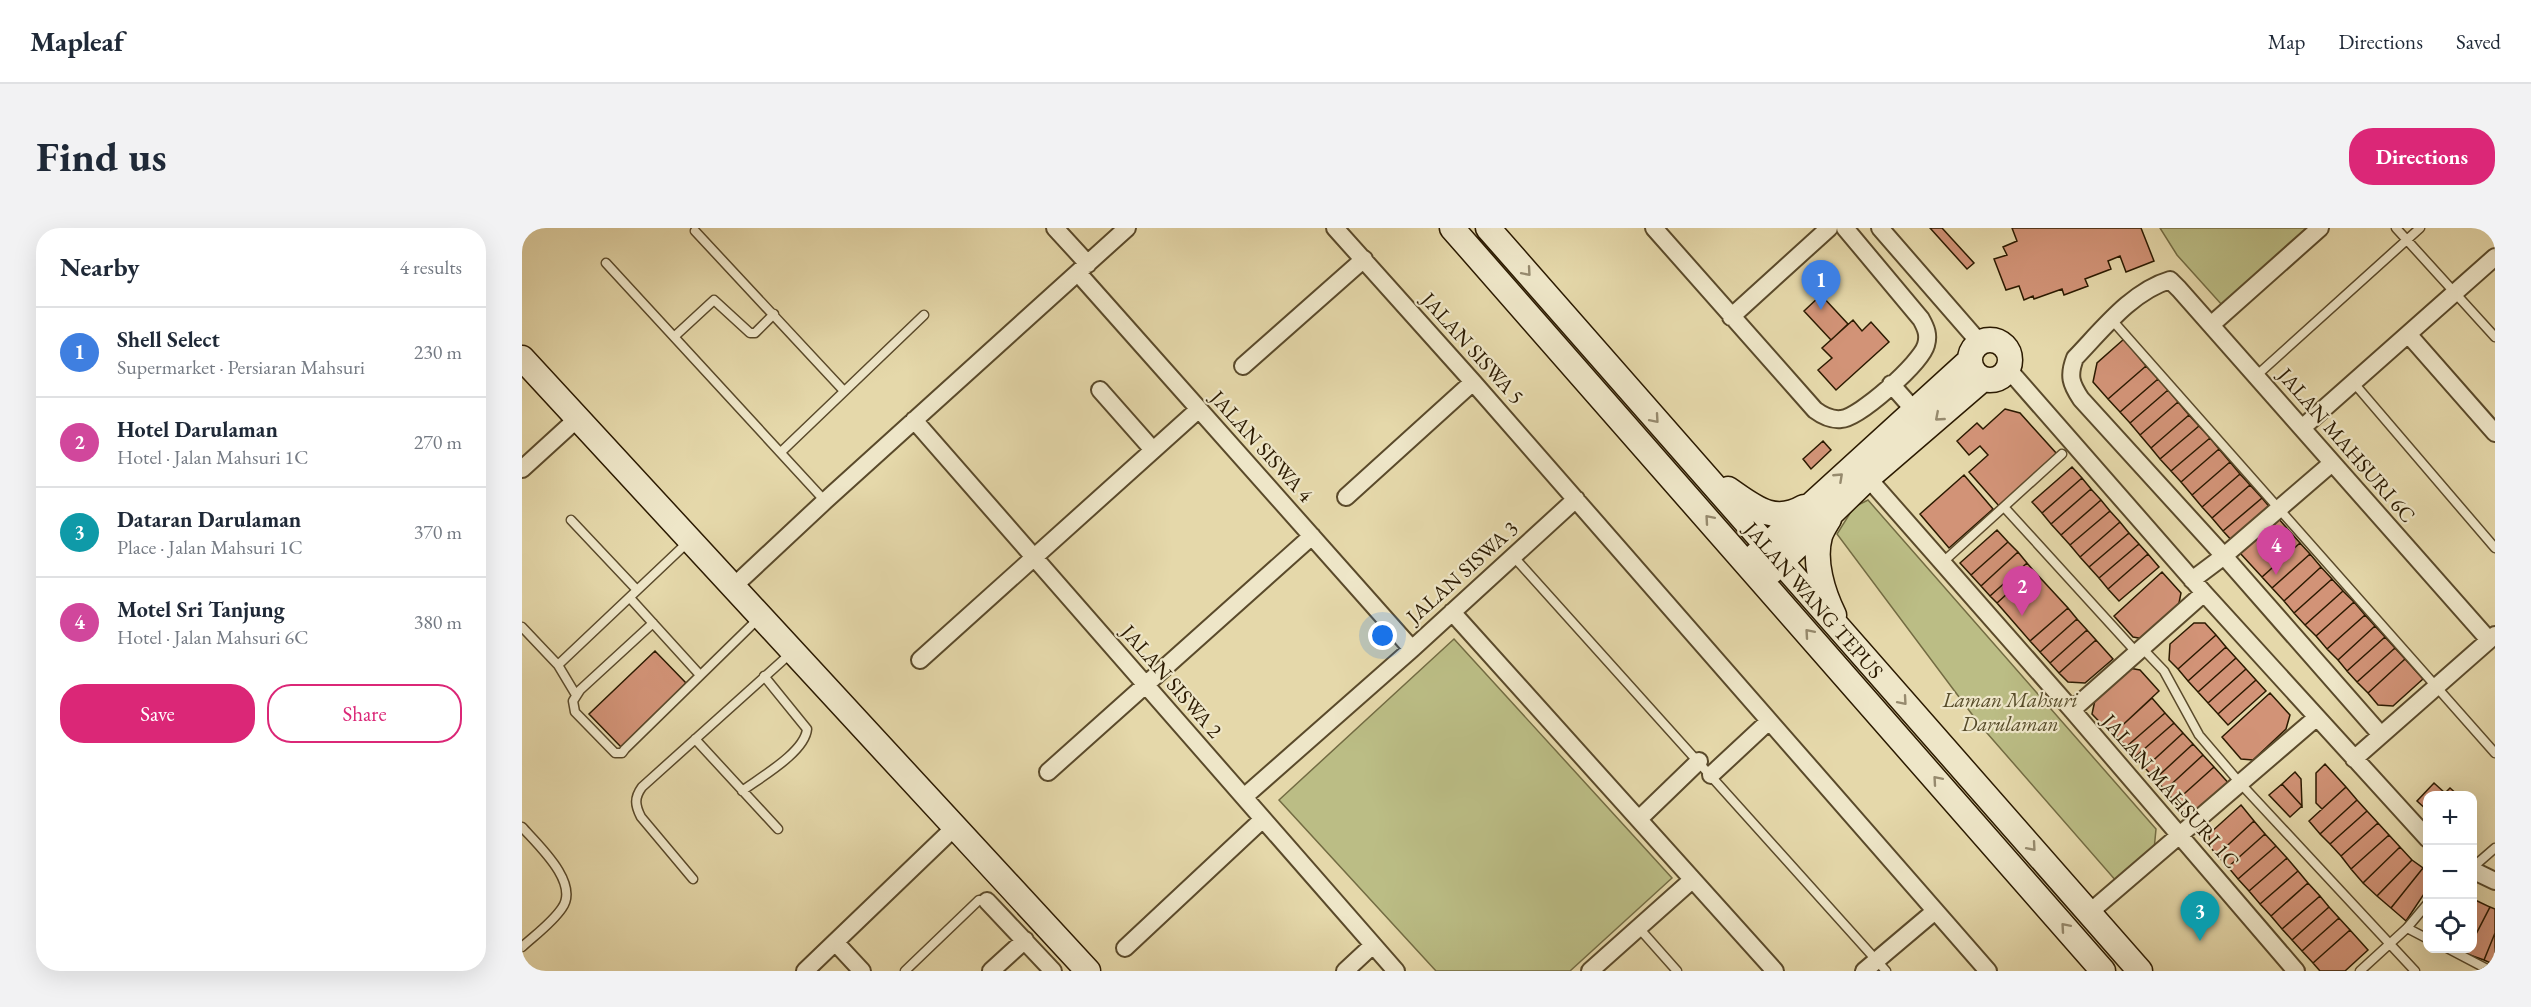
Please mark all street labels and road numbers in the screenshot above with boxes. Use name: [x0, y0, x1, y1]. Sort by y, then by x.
street label: JALAN SISWA 5: [1414, 285, 1530, 410]
street label: JALAN MAHSURI 6C: [2271, 361, 2422, 528]
street label: JALAN SISWA 4: [1203, 383, 1320, 508]
street label: JALAN WANG TEPUS: [1737, 514, 1890, 684]
street label: JALAN SISWA 3: [1399, 515, 1524, 631]
street label: JALAN SISWA 2: [1114, 617, 1229, 743]
street label: JALAN MAHSURI 1C: [2095, 707, 2246, 874]

